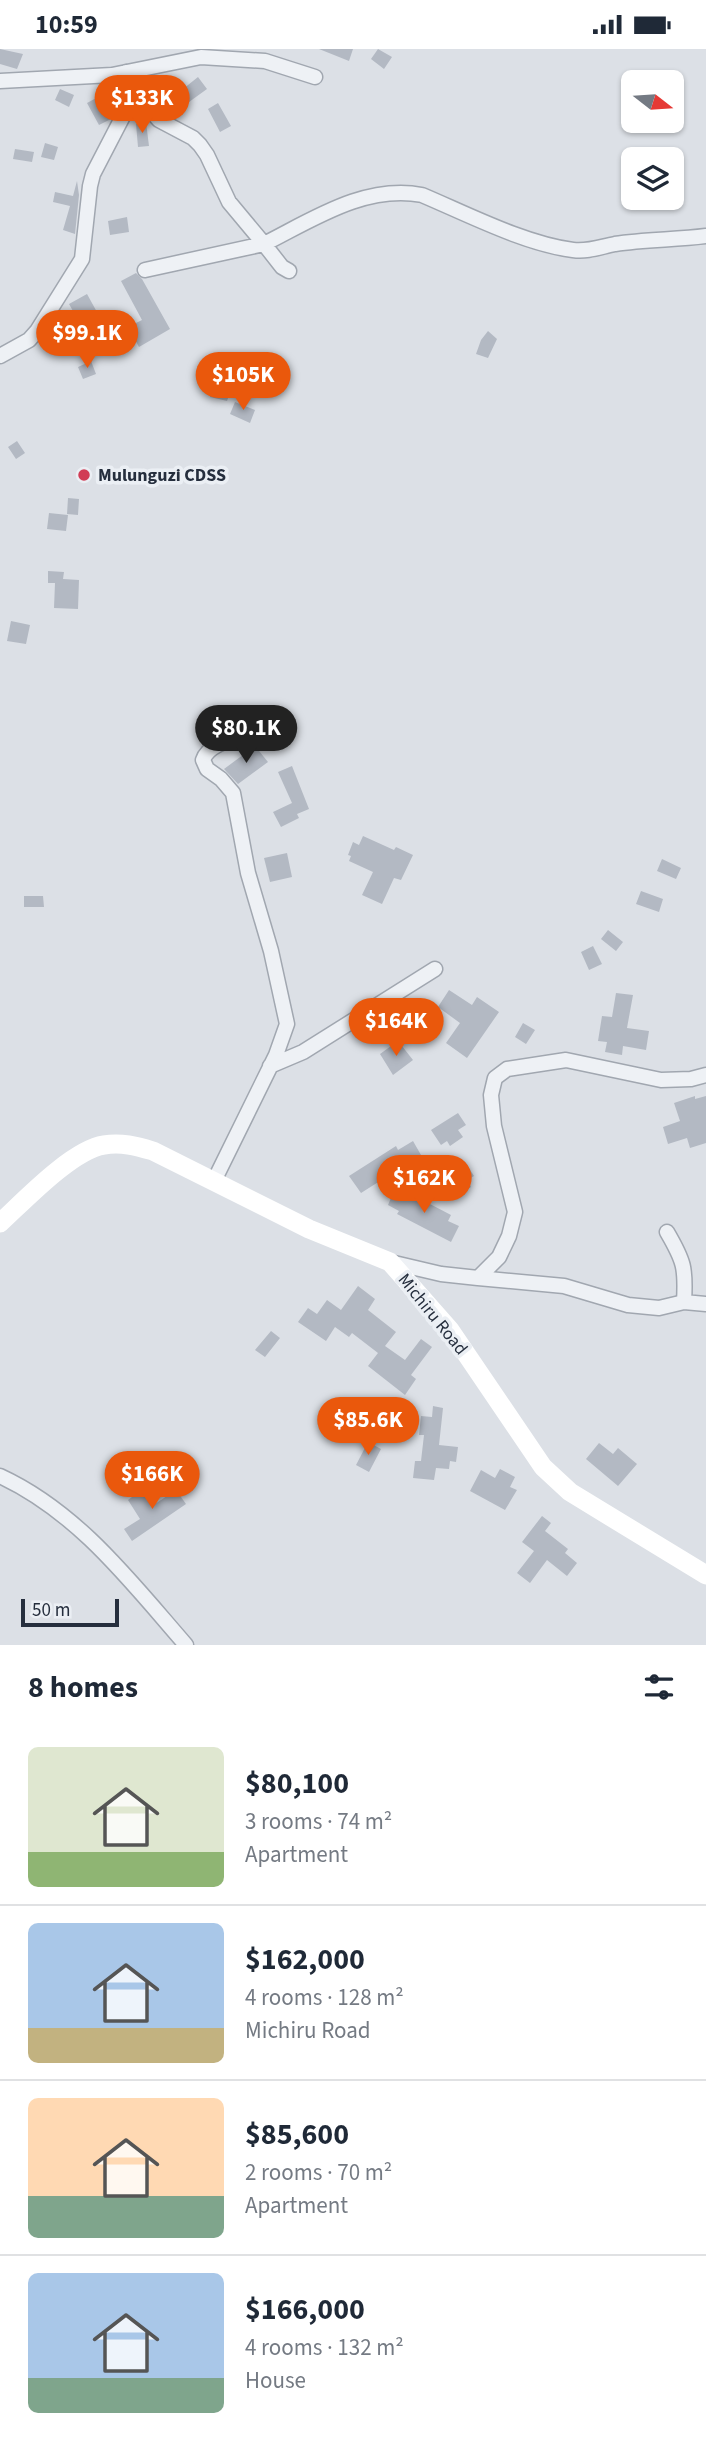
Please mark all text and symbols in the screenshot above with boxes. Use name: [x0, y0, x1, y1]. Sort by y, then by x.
text: 10:59: [35, 6, 98, 43]
north arrow: [621, 70, 684, 133]
map controls: [621, 70, 684, 210]
pin: $133K: [93, 76, 191, 135]
text: $133K: [111, 81, 173, 114]
button: layers: [621, 147, 684, 210]
pin: $99.1K: [30, 311, 144, 370]
text: $99.1K: [52, 316, 122, 349]
pin: $105K: [194, 353, 292, 412]
text: $105K: [212, 358, 274, 391]
place label: Mulunguzi CDSS: [98, 463, 226, 488]
marker: Mulunguzi CDSS: [76, 467, 92, 483]
pin: $80.1K: [189, 705, 303, 765]
text: $80.1K: [211, 711, 281, 744]
pin: $164K: [347, 999, 445, 1058]
text: $164K: [365, 1004, 427, 1037]
pin: $162K: [375, 1155, 473, 1215]
text: $162K: [393, 1161, 455, 1194]
street label: Michiru Road: [392, 1268, 473, 1360]
pin: $85.6K: [311, 1397, 425, 1457]
text: $85.6K: [333, 1403, 403, 1436]
pin: $166K: [103, 1451, 201, 1511]
text: $166K: [121, 1457, 183, 1490]
scale bar: [21, 1596, 119, 1628]
text: 50 m: [32, 1597, 70, 1624]
text: 8 homes: [28, 1666, 138, 1709]
icon: filters: [640, 1668, 678, 1706]
text: $80,100: [245, 1762, 349, 1805]
icon: home: [84, 1775, 168, 1859]
text: 3 rooms · 74 m²: [245, 1805, 392, 1838]
text: Apartment: [245, 1838, 348, 1871]
text: $162,000: [245, 1938, 365, 1981]
icon: home: [84, 1951, 168, 2035]
text: 4 rooms · 128 m²: [245, 1981, 404, 2014]
text: Michiru Road: [245, 2014, 371, 2047]
text: $85,600: [245, 2113, 349, 2156]
icon: home: [84, 2126, 168, 2210]
text: 2 rooms · 70 m²: [245, 2156, 392, 2189]
text: Apartment: [245, 2189, 348, 2222]
text: $166,000: [245, 2288, 365, 2331]
icon: home: [84, 2301, 168, 2385]
text: 4 rooms · 132 m²: [245, 2331, 404, 2364]
text: House: [245, 2364, 306, 2397]

